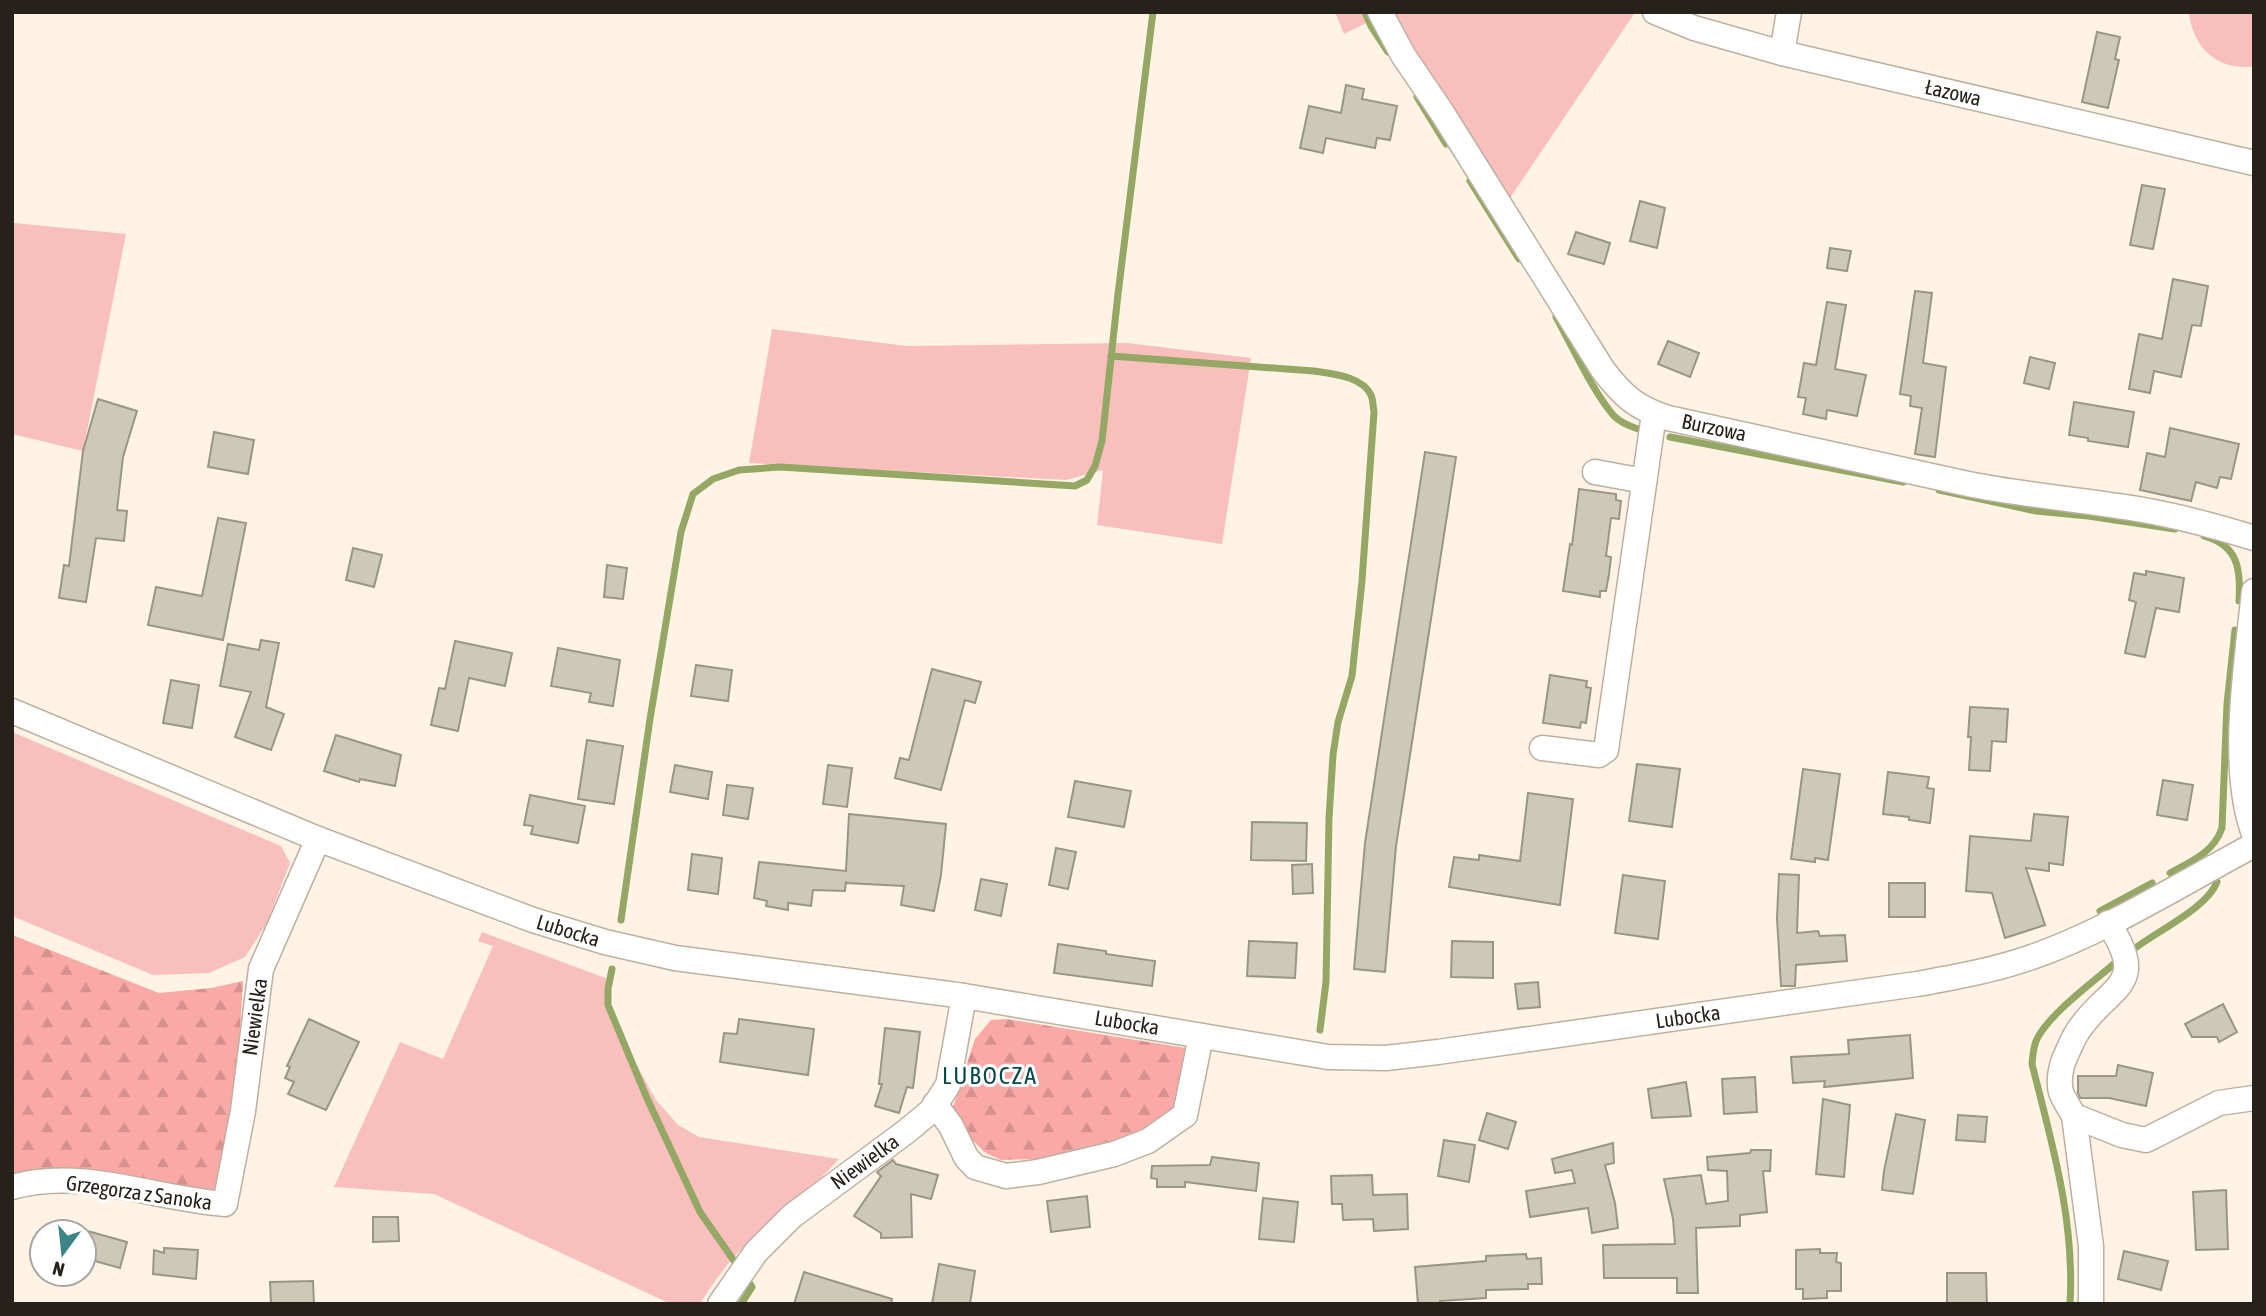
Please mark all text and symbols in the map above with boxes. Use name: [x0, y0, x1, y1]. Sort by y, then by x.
street label: Łazowa: [1923, 74, 1984, 110]
street label: Burzowa: [1680, 408, 1749, 446]
street label: Lubocka: [534, 909, 603, 951]
street label: Niewielka: [237, 977, 271, 1057]
street label: Lubocka: [1654, 1000, 1722, 1032]
street label: Lubocka: [1093, 1005, 1161, 1039]
district label: LUBOCZA: [942, 1062, 1038, 1089]
street label: Niewielka: [826, 1129, 903, 1194]
street label: Grzegorza z Sanoka: [65, 1170, 214, 1214]
north arrow: [28, 1218, 98, 1288]
text: N: [50, 1257, 67, 1281]

